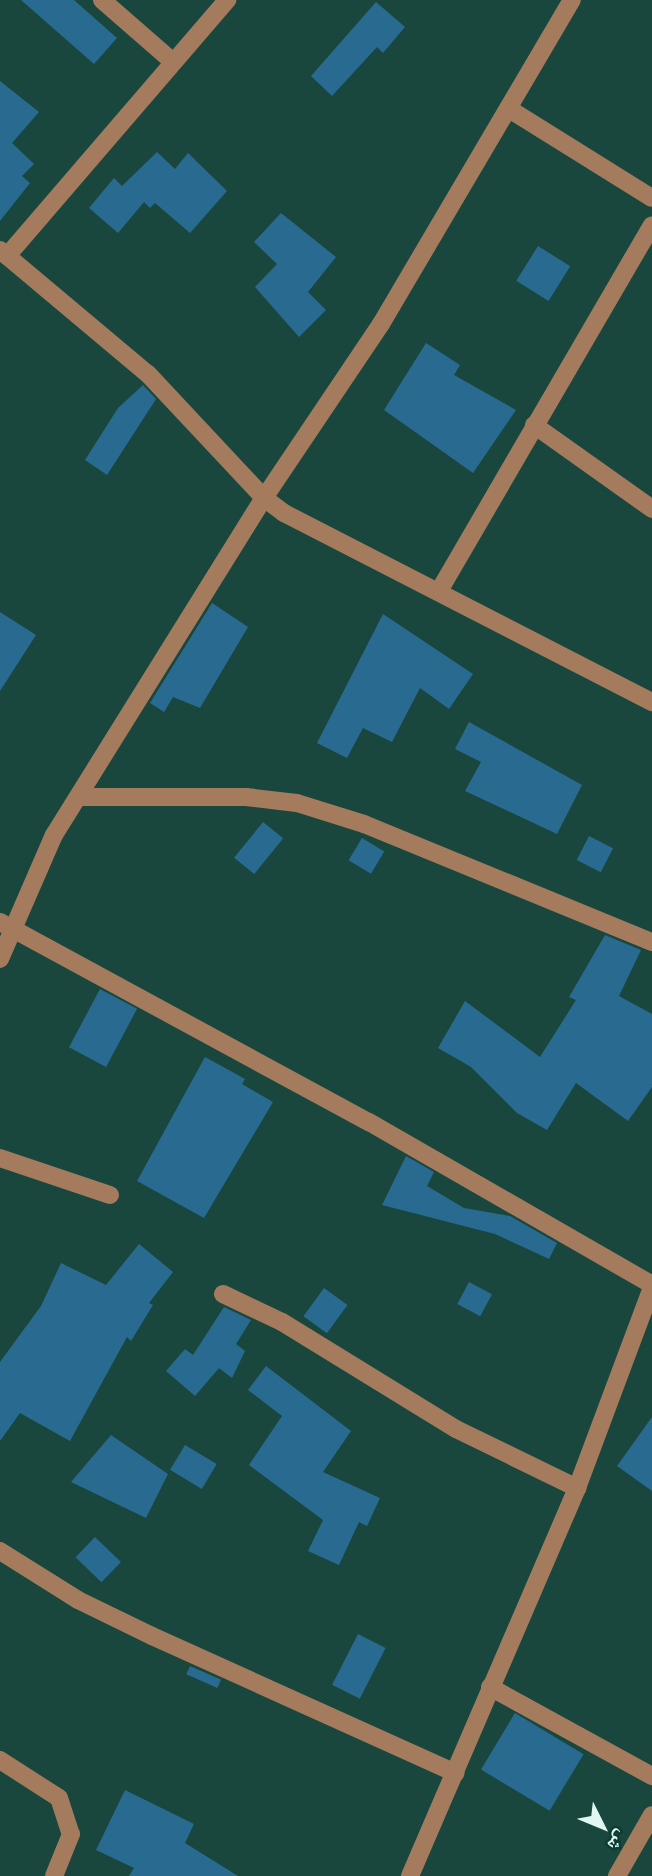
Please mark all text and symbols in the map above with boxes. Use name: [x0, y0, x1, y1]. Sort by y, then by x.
north arrow: [568, 1792, 638, 1862]
text: ش: [602, 1825, 635, 1858]

